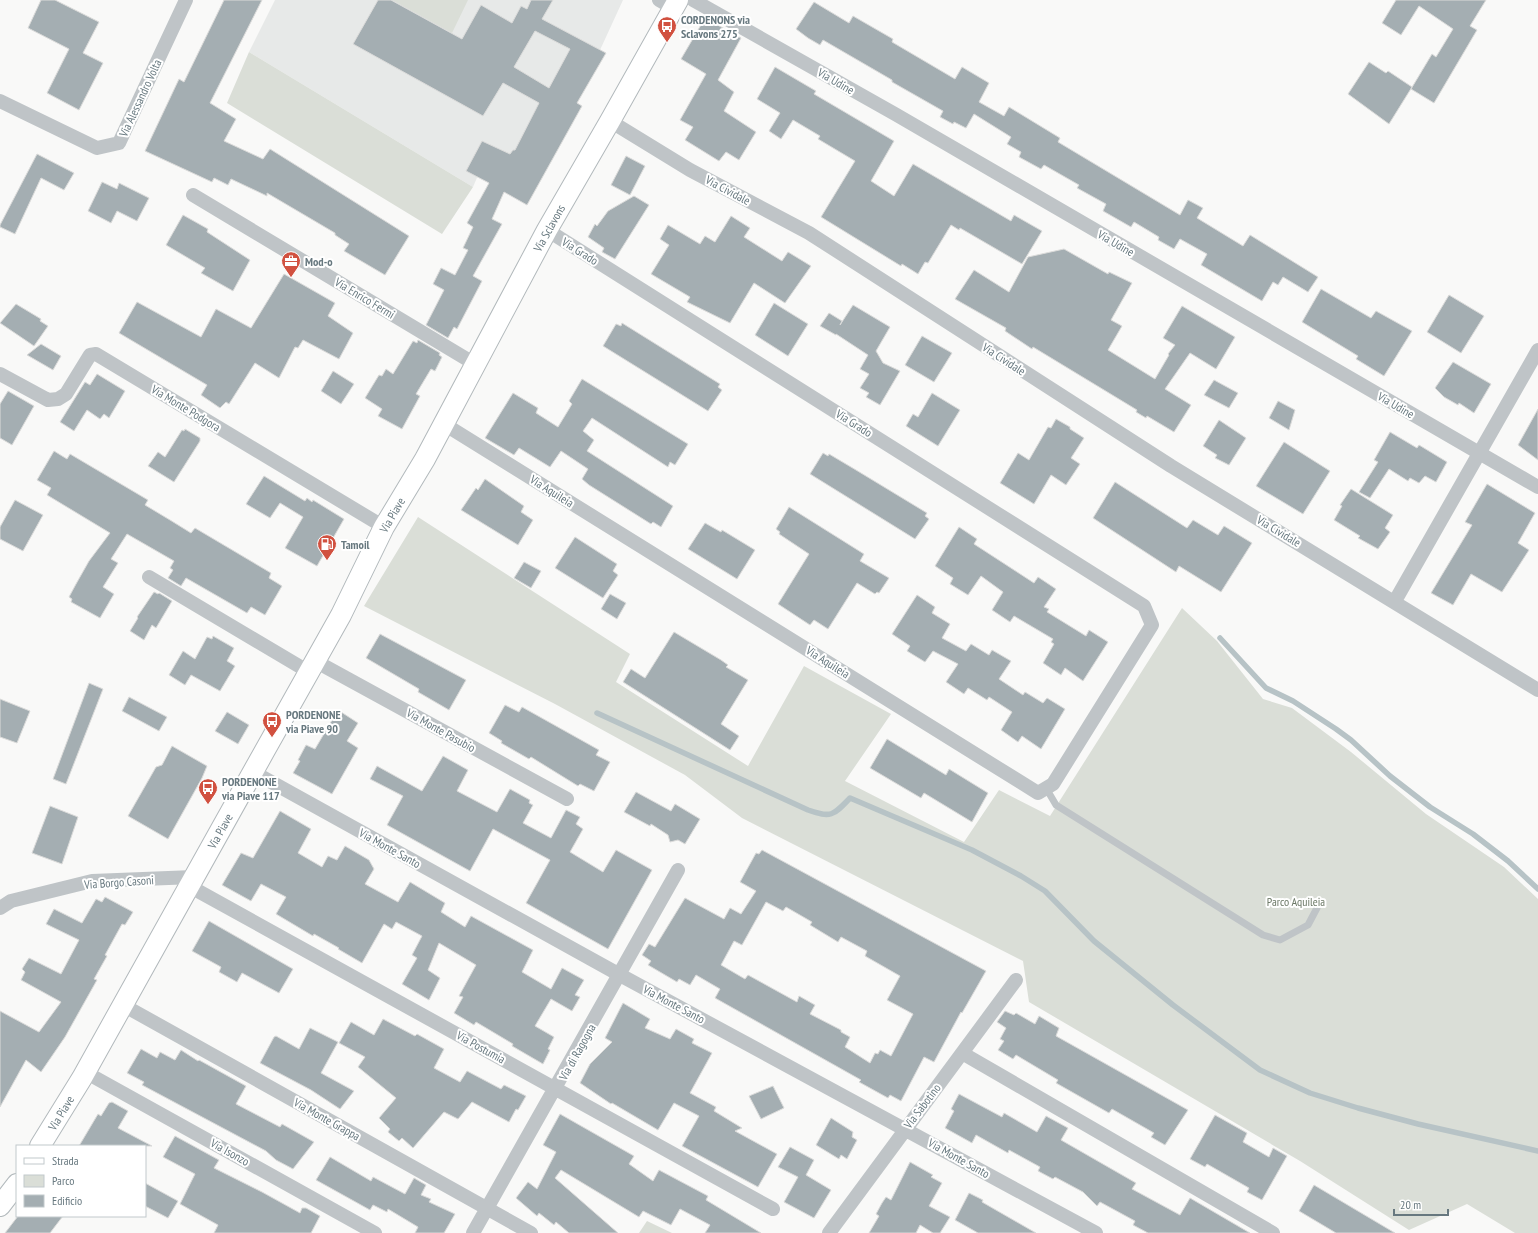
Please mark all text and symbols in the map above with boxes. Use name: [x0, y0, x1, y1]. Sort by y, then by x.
place label: CORDENONS via Sclavons 275: [681, 12, 750, 41]
bus stop icon: CORDENONS via Sclavons 275: [656, 15, 678, 43]
street label: Via Alessandro Volta: [115, 57, 165, 140]
street label: Via Udine: [814, 64, 857, 97]
street label: Via Cividale: [702, 171, 753, 208]
street label: Via Sclavons: [529, 202, 568, 255]
street label: Via Udine: [1094, 226, 1137, 259]
street label: Via Grado: [558, 234, 601, 268]
office icon: Mod-o: [280, 250, 302, 278]
place label: Mod-o: [305, 254, 333, 269]
street label: Via Enrico Fermi: [331, 274, 398, 322]
street label: Via Cividale: [979, 339, 1029, 379]
street label: Via Monte Podgora: [148, 381, 224, 435]
street label: Via Udine: [1374, 388, 1417, 421]
street label: Via Grado: [832, 406, 875, 440]
street label: Via Aquileia: [526, 471, 577, 510]
street label: Via Piave: [376, 495, 408, 536]
street label: Via Cividale: [1253, 512, 1304, 550]
fuel station icon: Tamoil: [316, 533, 338, 561]
place label: Tamoil: [341, 537, 370, 552]
street label: Via Aquileia: [802, 642, 853, 681]
street label: Via Monte Pasubio: [403, 704, 478, 755]
place label: PORDENONE via Piave 90: [285, 707, 341, 736]
bus stop icon: PORDENONE via Piave 90: [261, 710, 283, 738]
place label: PORDENONE via Piave 117: [221, 774, 280, 803]
bus stop icon: PORDENONE via Piave 117: [197, 777, 219, 805]
street label: Via Piave: [204, 811, 236, 852]
street label: Via Monte Santo: [356, 824, 423, 871]
street label: Via Borgo Casoni: [83, 872, 154, 892]
park label: Parco Aquileia: [1267, 894, 1325, 909]
street label: Via Monte Santo: [640, 981, 707, 1027]
street label: Via di Ragogna: [555, 1021, 599, 1084]
street label: Via Postumia: [453, 1027, 508, 1067]
street label: Via Sabotino: [900, 1081, 944, 1132]
street label: Via Piave: [44, 1093, 77, 1134]
street label: Via Monte Grappa: [290, 1094, 363, 1143]
street label: Via Monte Santo: [925, 1134, 992, 1181]
street label: Via Isonzo: [207, 1135, 252, 1169]
legend: [16, 1145, 146, 1217]
text: Strada: [52, 1153, 79, 1168]
text: Parco: [52, 1173, 74, 1188]
scale bar: [1394, 1191, 1448, 1217]
text: Edificio: [52, 1193, 82, 1208]
text: 20 m: [1400, 1197, 1421, 1212]

